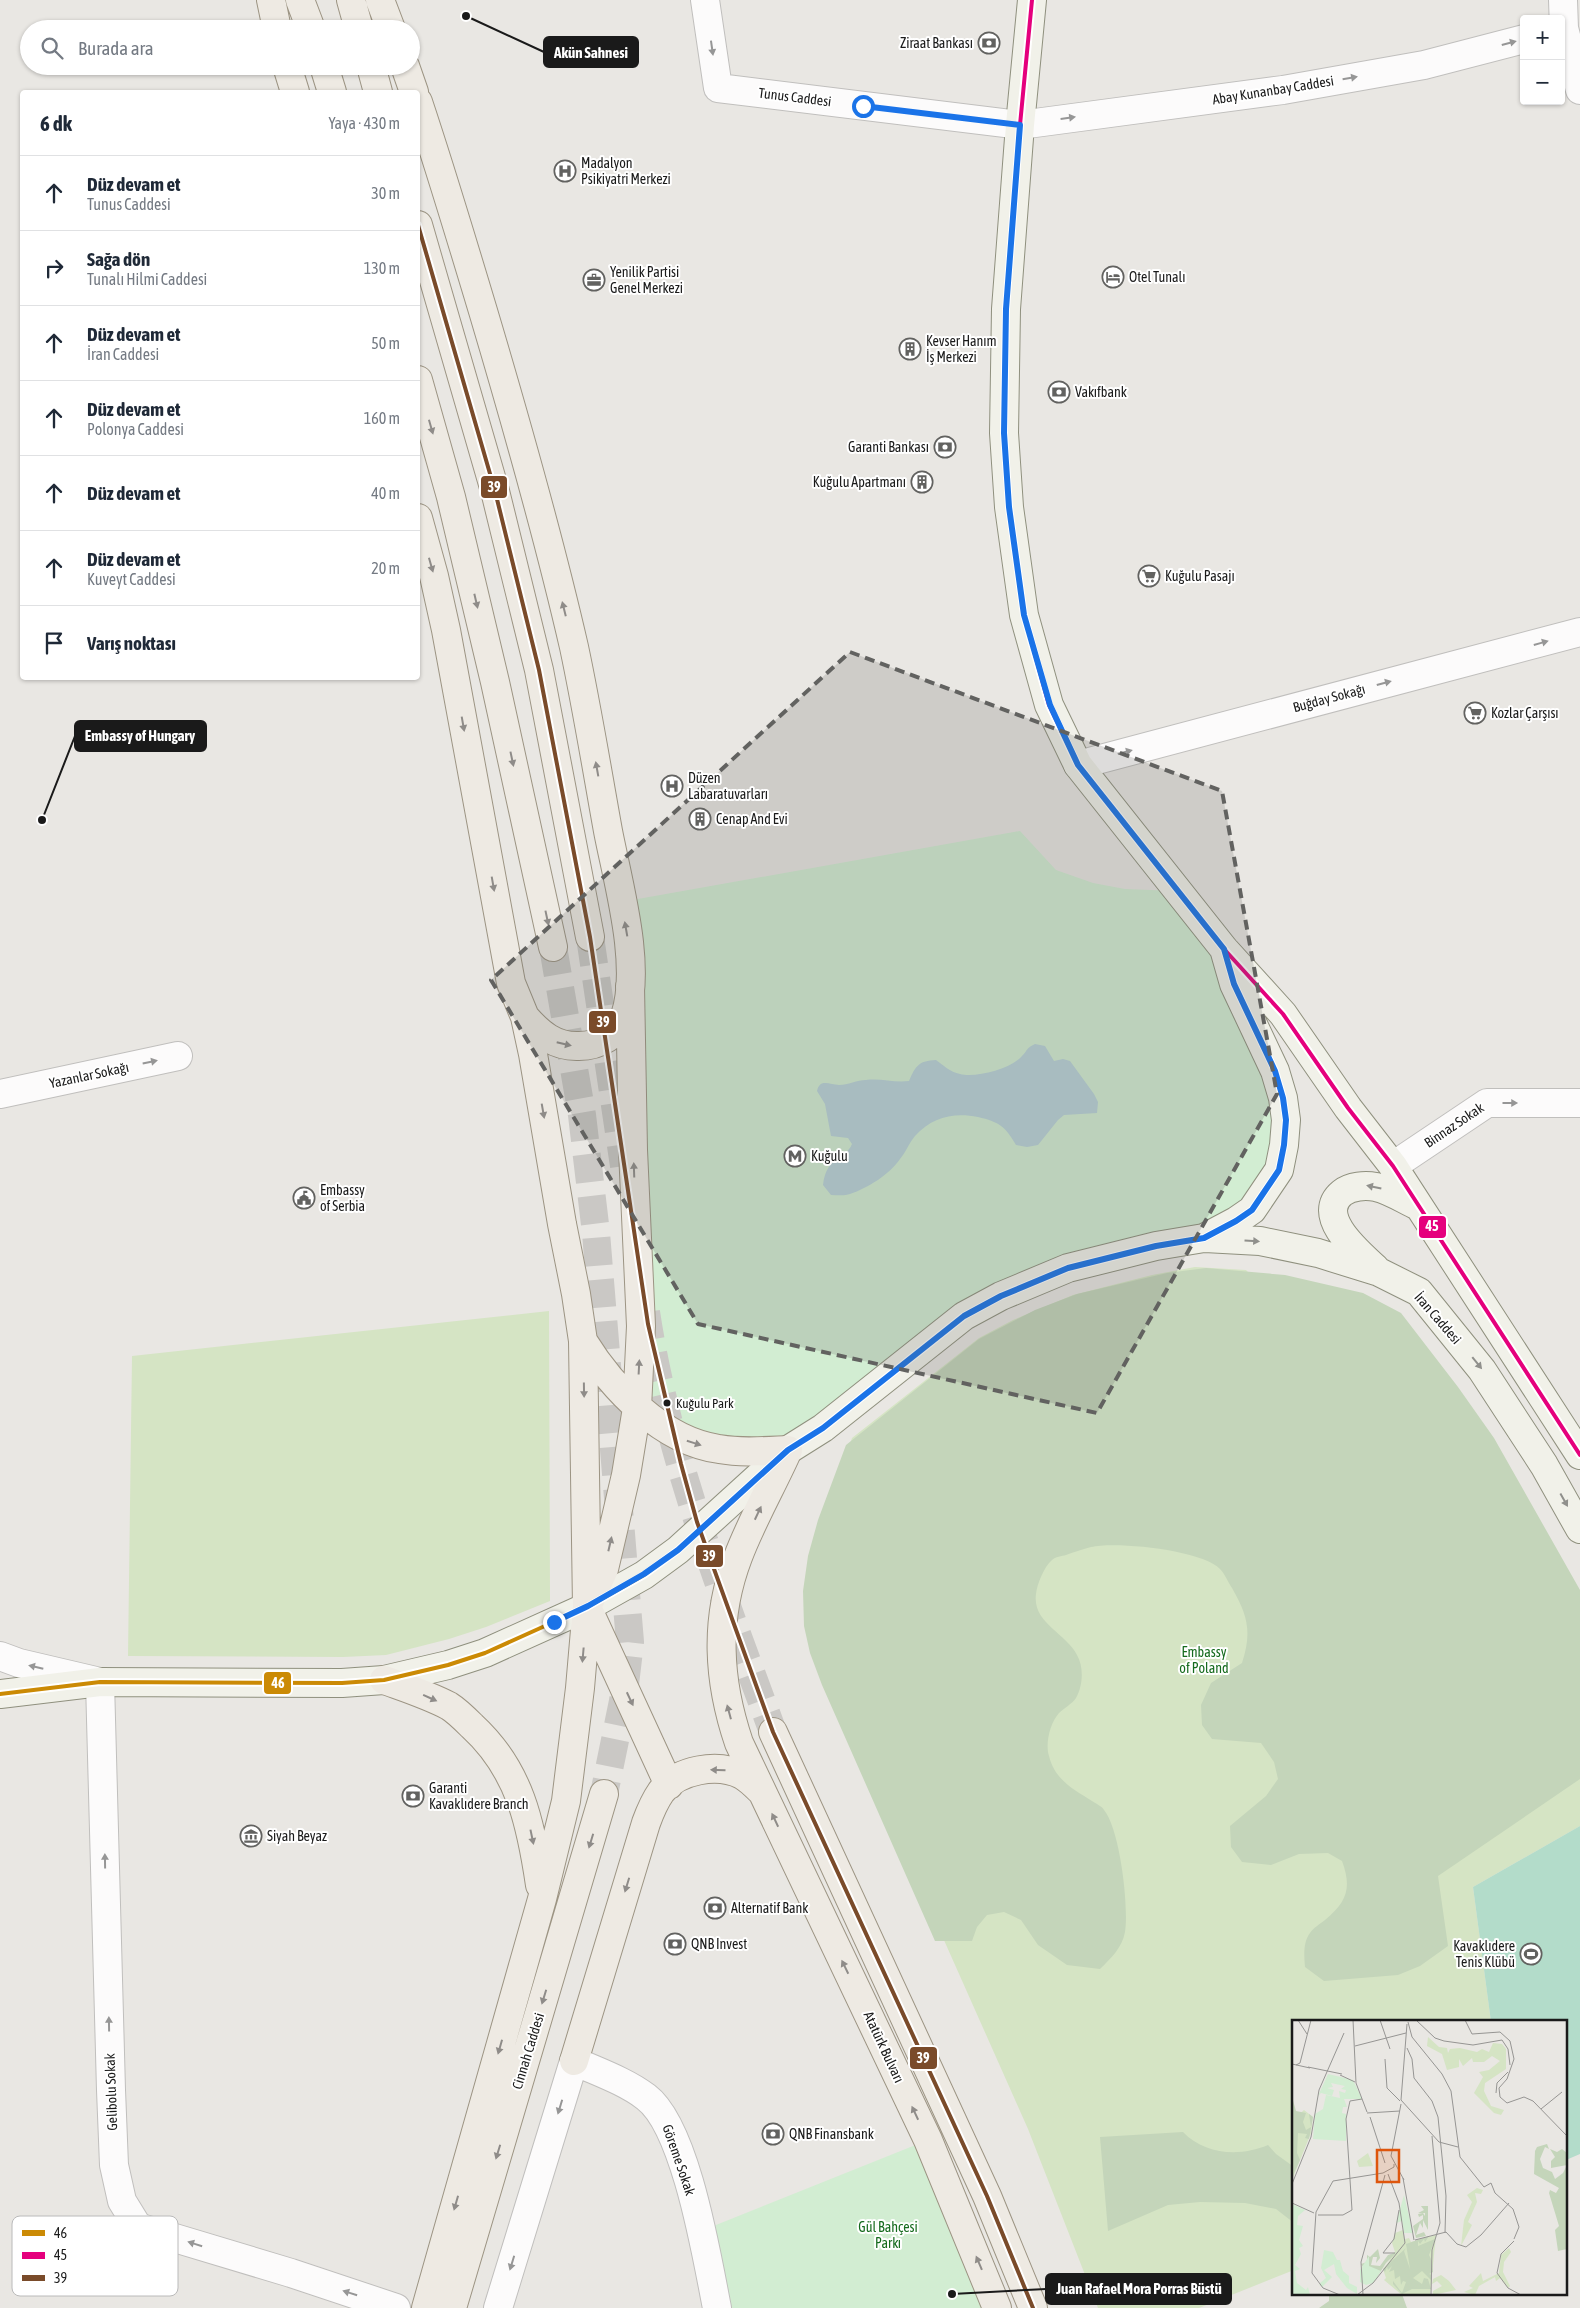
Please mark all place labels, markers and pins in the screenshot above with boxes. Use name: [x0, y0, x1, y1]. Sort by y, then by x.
bank icon: Ziraat Bankası: [977, 31, 1001, 55]
place label: Ziraat Bankası: [900, 35, 973, 51]
callout: Akün Sahnesi: [544, 37, 638, 67]
place label: Madalyon Psikiyatri Merkezi: [581, 155, 671, 187]
hospital icon: Madalyon Psikiyatri Merkezi: [553, 159, 577, 183]
place label: Yenilik Partisi Genel Merkezi: [610, 264, 683, 296]
hotel icon: Otel Tunalı: [1101, 265, 1125, 289]
office icon: Yenilik Partisi Genel Merkezi: [582, 268, 606, 292]
place label: Otel Tunalı: [1129, 269, 1186, 285]
place label: Kevser Hanım İş Merkezi: [926, 333, 997, 365]
building icon: Kevser Hanım İş Merkezi: [898, 337, 922, 361]
bank icon: Vakıfbank: [1047, 380, 1071, 404]
place label: Vakıfbank: [1075, 384, 1127, 400]
bank icon: Garanti Bankası: [933, 435, 957, 459]
place label: Garanti Bankası: [848, 439, 929, 455]
building icon: Kuğulu Apartmanı: [910, 470, 934, 494]
place label: Kuğulu Apartmanı: [813, 474, 906, 490]
supermarket icon: Kuğulu Pasajı: [1137, 564, 1161, 588]
place label: Kuğulu Pasajı: [1165, 568, 1235, 584]
supermarket icon: Kozlar Çarşısı: [1463, 701, 1487, 725]
place label: Kozlar Çarşısı: [1491, 705, 1559, 721]
callout: Embassy of Hungary: [75, 721, 206, 751]
place label: Düzen Labaratuvarları: [688, 770, 768, 802]
hospital icon: Düzen Labaratuvarları: [660, 774, 684, 798]
building icon: Cenap And Evi: [688, 807, 712, 831]
place label: Cenap And Evi: [716, 811, 788, 827]
metro station icon: Kuğulu: [783, 1144, 807, 1168]
place label: Kuğulu: [811, 1148, 848, 1164]
place label: Embassy of Serbia: [320, 1182, 365, 1214]
public building icon: Embassy of Serbia: [292, 1186, 316, 1210]
place label: Kuğulu Park: [676, 1396, 734, 1411]
marker: Kuğulu Park: [662, 1398, 672, 1408]
place label: Garanti Kavaklıdere Branch: [429, 1780, 528, 1812]
bank icon: Garanti Kavaklıdere Branch: [401, 1784, 425, 1808]
museum icon: Siyah Beyaz: [239, 1824, 263, 1848]
place label: Siyah Beyaz: [267, 1828, 327, 1844]
bank icon: Alternatif Bank: [703, 1896, 727, 1920]
place label: Alternatif Bank: [731, 1900, 808, 1916]
bank icon: QNB Invest: [663, 1932, 687, 1956]
place label: QNB Invest: [691, 1936, 747, 1952]
place label: Kavaklıdere Tenis Klübü: [1453, 1938, 1515, 1970]
sports icon: Kavaklıdere Tenis Klübü: [1519, 1942, 1543, 1966]
bank icon: QNB Finansbank: [761, 2122, 785, 2146]
place label: QNB Finansbank: [789, 2126, 874, 2142]
callout: Juan Rafael Mora Porras Büstü: [1046, 2274, 1231, 2304]

